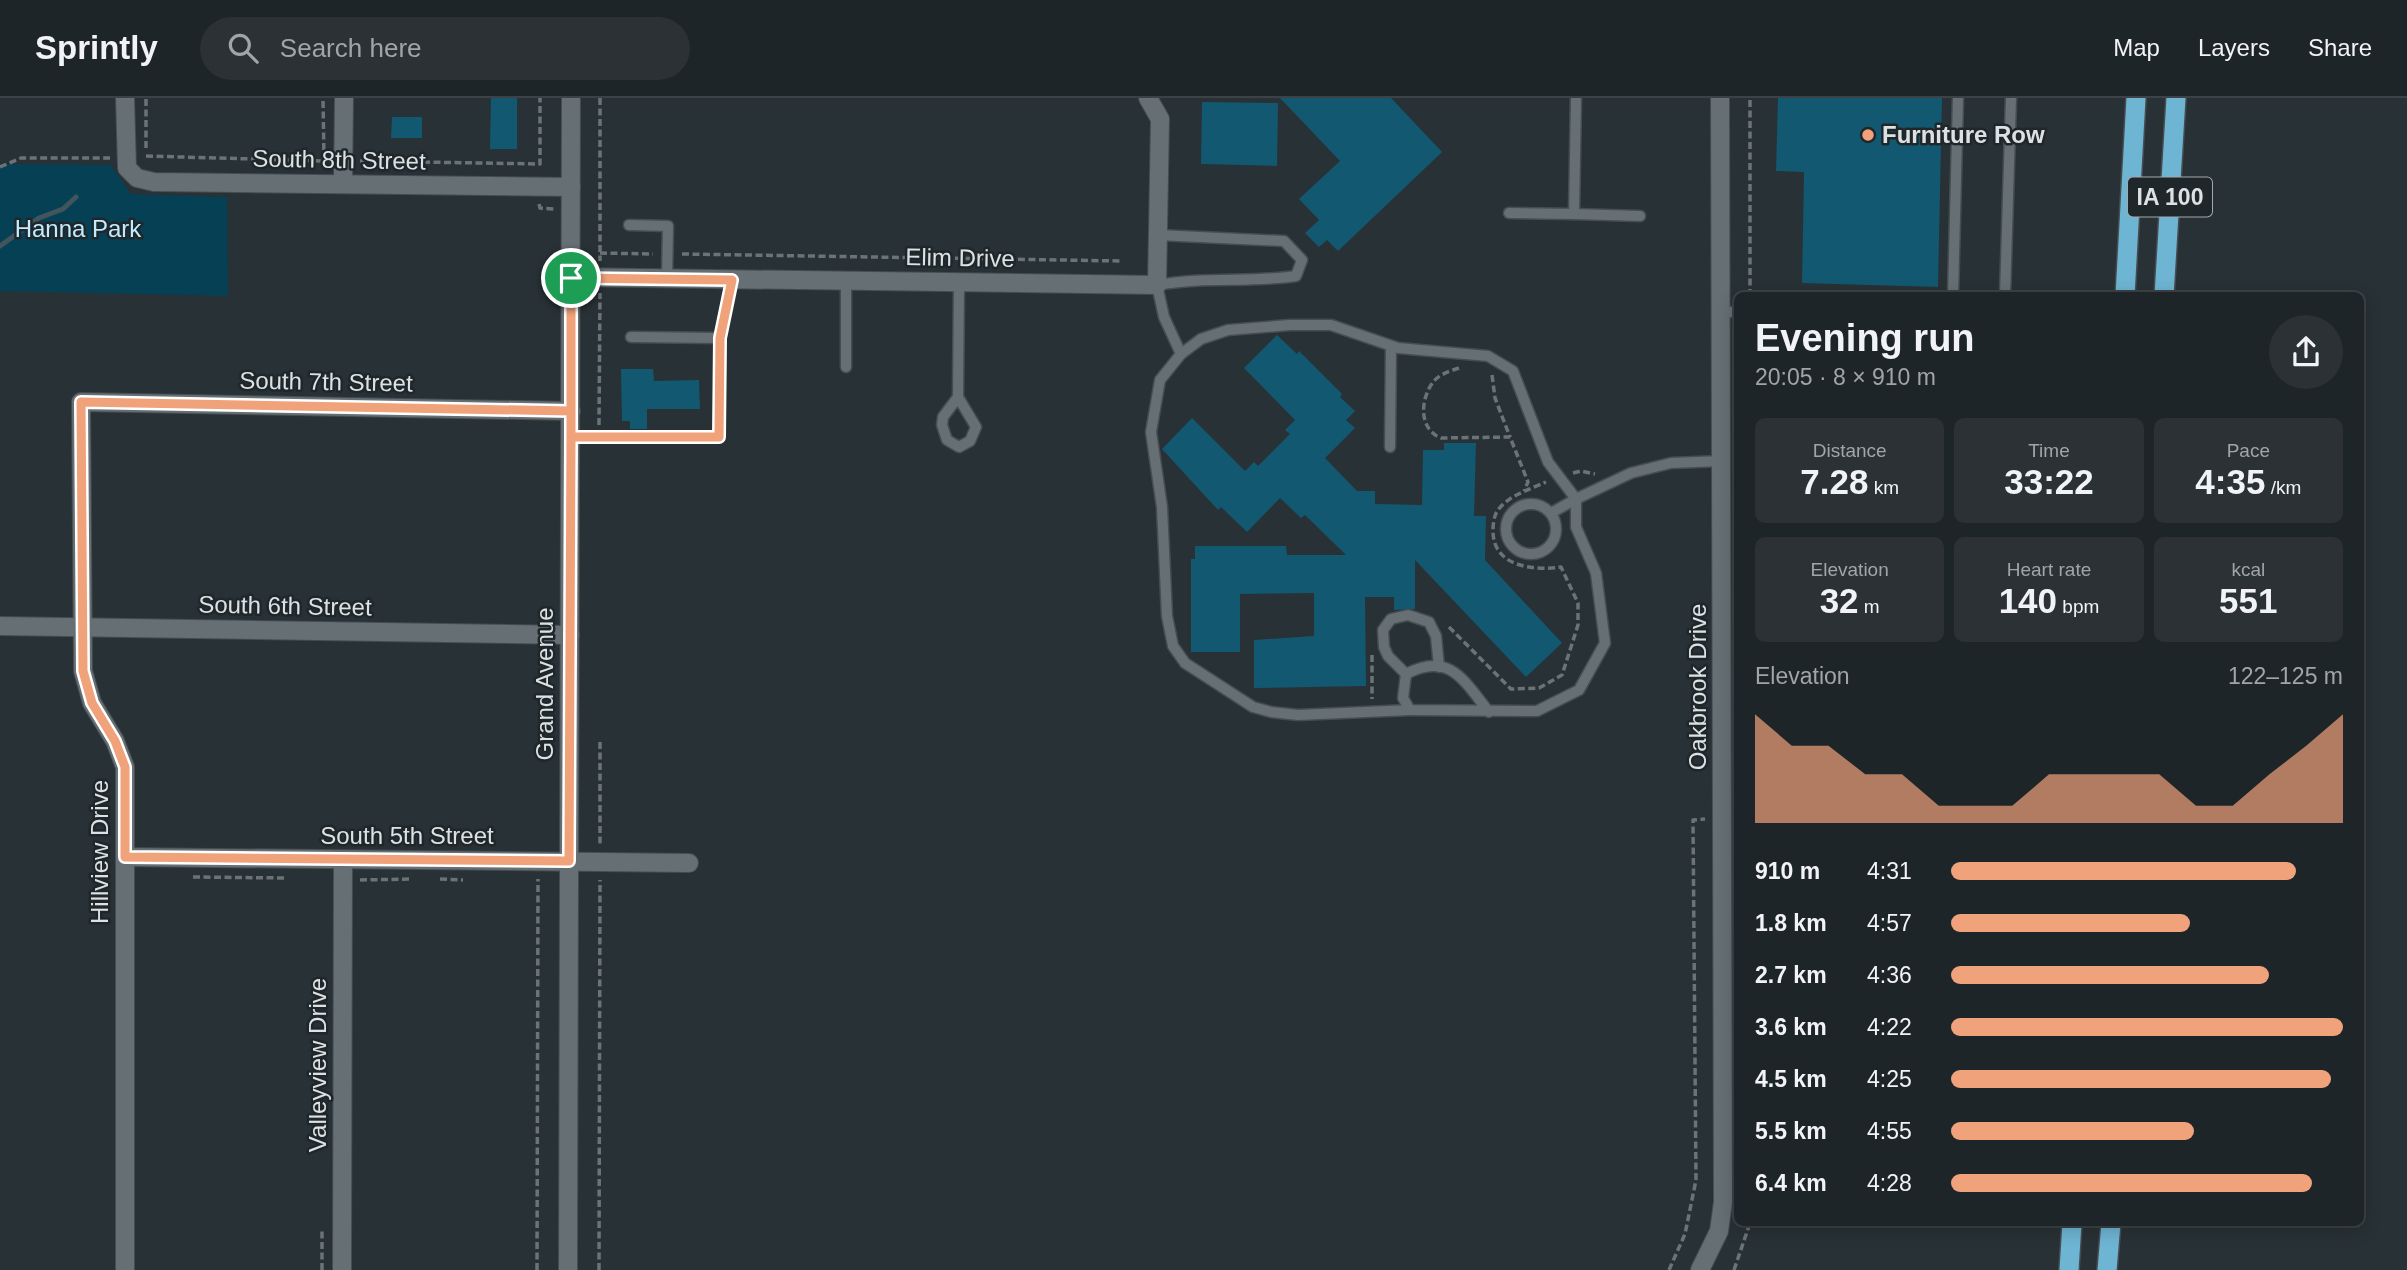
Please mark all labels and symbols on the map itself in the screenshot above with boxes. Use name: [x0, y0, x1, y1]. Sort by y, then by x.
place label: Furniture Row: [1882, 121, 2045, 148]
marker: Furniture Row: [1860, 127, 1876, 143]
street label: South 8th Street: [252, 144, 426, 175]
road number: IA 100: [2128, 178, 2212, 216]
park label: Hanna Park: [15, 215, 142, 242]
street label: Elim Drive: [905, 243, 1015, 272]
pin: [541, 248, 601, 308]
street label: South 7th Street: [239, 366, 413, 397]
street label: South 6th Street: [198, 590, 372, 621]
street label: Oakbrook Drive: [1684, 604, 1711, 770]
street label: Grand Avenue: [531, 607, 558, 761]
street label: Hillview Drive: [86, 780, 113, 924]
street label: South 5th Street: [320, 822, 494, 849]
street label: Valleyview Drive: [304, 978, 331, 1152]

